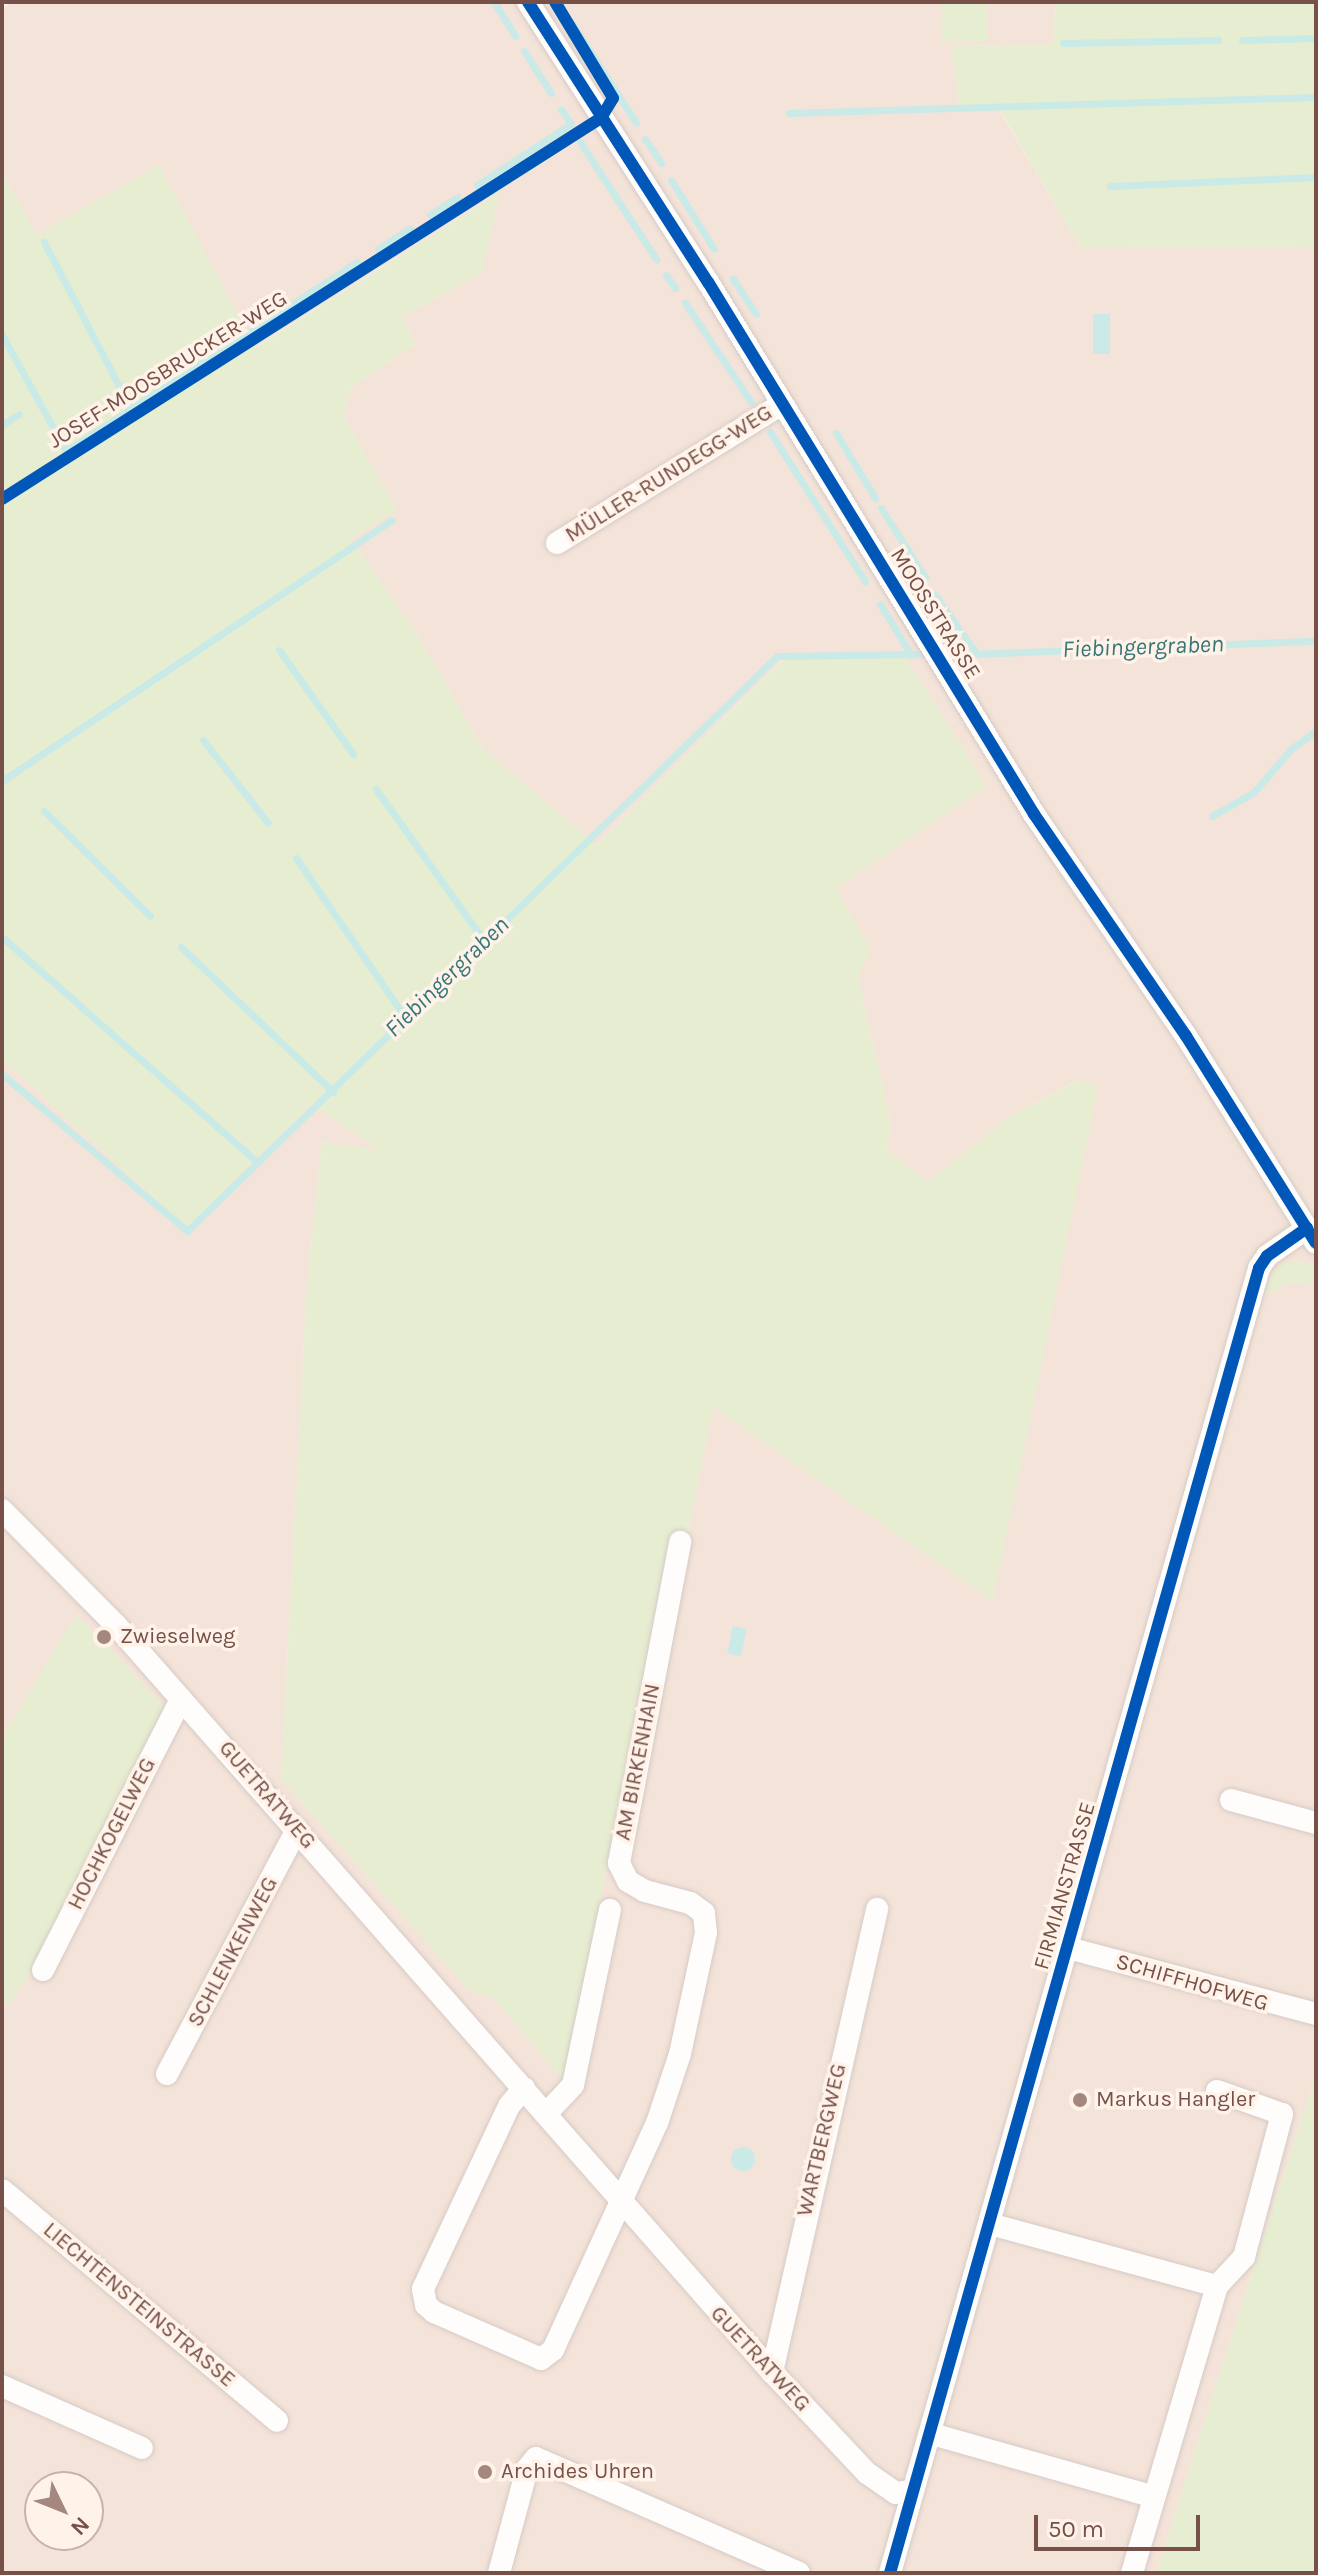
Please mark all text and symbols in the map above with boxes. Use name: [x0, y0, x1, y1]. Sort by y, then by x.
street label: JOSEF-MOOSBRUCKER-WEG: [44, 286, 292, 454]
street label: MÜLLER-RUNDEGG-WEG: [561, 399, 777, 549]
street label: MOOSSTRASSE: [884, 544, 986, 684]
water label: Fiebingergraben: [1062, 630, 1224, 664]
water label: Fiebingergraben: [379, 911, 515, 1043]
place label: Zwieselweg: [120, 1624, 235, 1650]
marker: Zwieselweg: [95, 1628, 113, 1646]
street label: AM BIRKENHAIN: [610, 1681, 666, 1843]
street label: GUETRATWEG: [213, 1736, 321, 1854]
street label: HOCHKOGELWEG: [62, 1754, 162, 1914]
street label: FIRMIANSTRASSE: [1028, 1799, 1102, 1973]
street label: SCHLENKENWEG: [182, 1872, 284, 2032]
street label: SCHIFFHOFWEG: [1113, 1949, 1271, 2017]
street label: WARTBERGWEG: [792, 2061, 852, 2219]
place label: Markus Hangler: [1096, 2087, 1255, 2113]
marker: Markus Hangler: [1071, 2091, 1089, 2109]
street label: LIECHTENSTEINSTRASSE: [38, 2217, 240, 2393]
street label: GUETRATWEG: [705, 2301, 815, 2417]
place label: Archides Uhren: [501, 2459, 654, 2485]
marker: Archides Uhren: [476, 2463, 494, 2481]
north arrow: [24, 2471, 104, 2551]
scale bar: [1038, 2499, 1204, 2549]
text: N: [65, 2511, 95, 2541]
text: 50 m: [1048, 2515, 1104, 2543]

